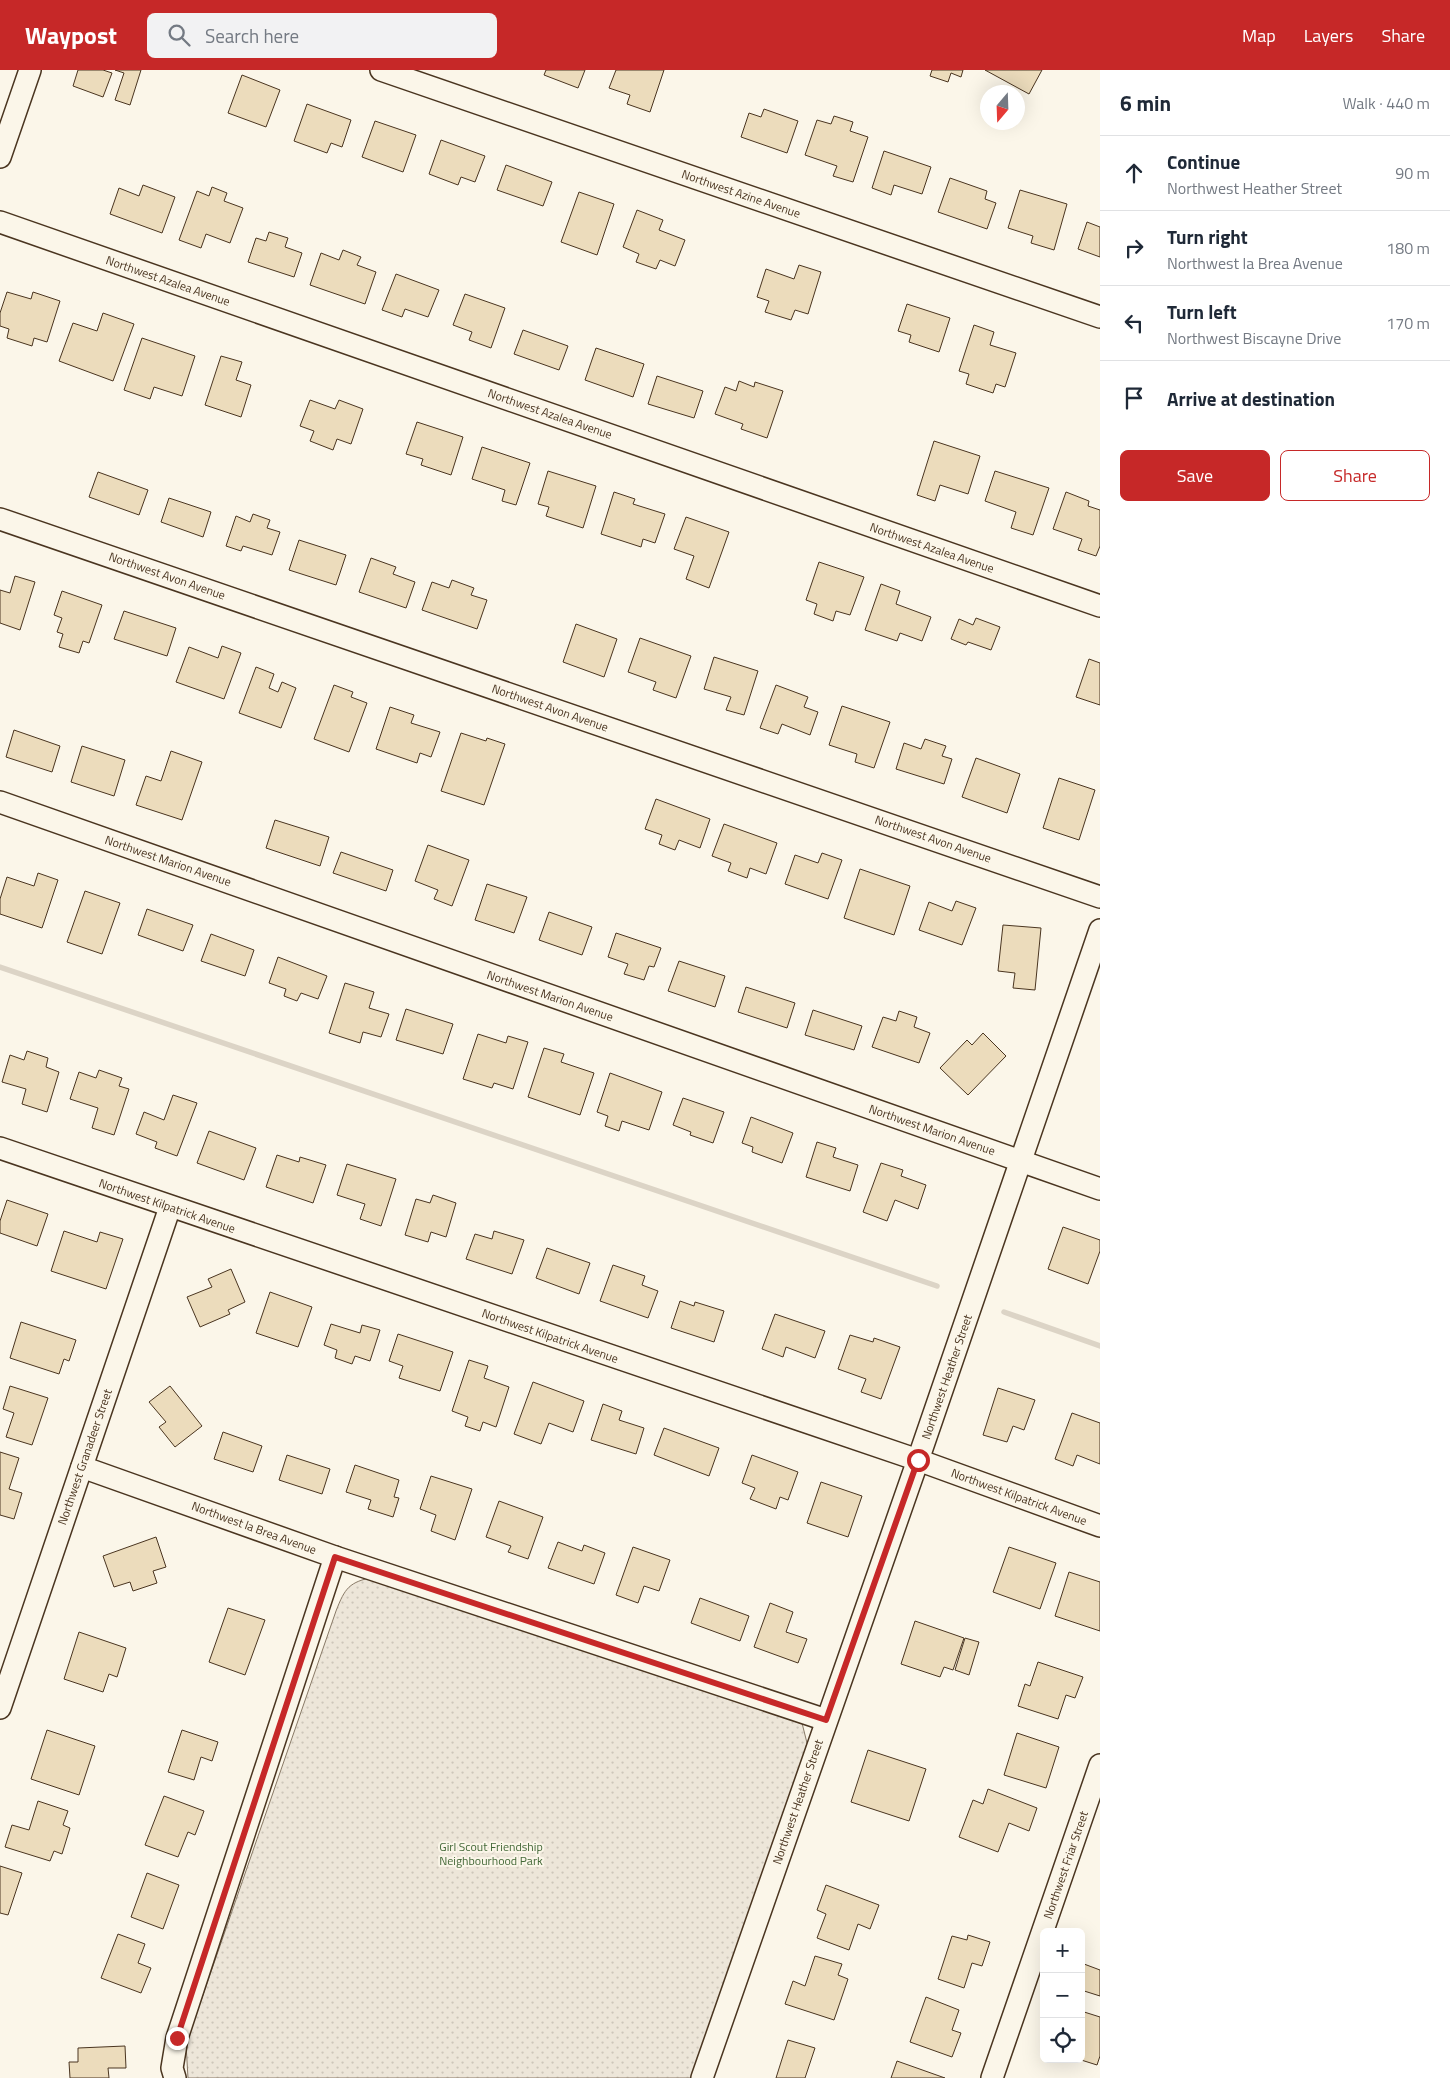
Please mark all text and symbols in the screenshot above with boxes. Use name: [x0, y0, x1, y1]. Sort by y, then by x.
search box: [147, 13, 497, 58]
text: Waypost: [25, 17, 117, 53]
icon: search: [165, 21, 193, 49]
text: Search here: [205, 21, 299, 50]
text: Map: [1242, 22, 1276, 49]
text: Layers: [1304, 22, 1353, 49]
text: Share: [1381, 22, 1425, 49]
north arrow: [980, 85, 1025, 130]
text: 6 min: [1120, 87, 1171, 119]
text: Walk · 440 m: [1342, 91, 1430, 115]
text: Continue: [1167, 147, 1240, 176]
icon: ahead: [1120, 159, 1148, 187]
text: 90 m: [1395, 161, 1430, 185]
street label: Northwest Azine Avenue: [679, 164, 803, 223]
text: Northwest Heather Street: [1167, 176, 1342, 200]
text: Turn right: [1167, 222, 1248, 251]
icon: right: [1120, 234, 1148, 262]
text: 180 m: [1386, 236, 1430, 260]
street label: Northwest Azalea Avenue: [103, 250, 233, 311]
text: Northwest la Brea Avenue: [1167, 251, 1343, 275]
text: Turn left: [1167, 297, 1237, 326]
icon: left: [1120, 309, 1148, 337]
text: 170 m: [1386, 311, 1430, 335]
text: Northwest Biscayne Drive: [1167, 326, 1341, 350]
street label: Northwest Azalea Avenue: [485, 383, 615, 444]
icon: arrive: [1120, 384, 1148, 412]
text: Arrive at destination: [1167, 384, 1335, 413]
button: Save: [1120, 450, 1270, 501]
button: Share: [1280, 450, 1430, 501]
street label: Northwest Azalea Avenue: [867, 517, 997, 578]
street label: Northwest Avon Avenue: [106, 547, 228, 604]
street label: Northwest Avon Avenue: [489, 679, 611, 736]
street label: Northwest Avon Avenue: [872, 810, 994, 867]
street label: Northwest Marion Avenue: [102, 830, 234, 891]
street label: Northwest Marion Avenue: [484, 965, 616, 1026]
street label: Northwest Marion Avenue: [866, 1099, 998, 1160]
street label: Northwest Kilpatrick Avenue: [96, 1173, 238, 1238]
street label: Northwest Kilpatrick Avenue: [479, 1303, 621, 1368]
street label: Northwest Heather Street: [916, 1311, 977, 1442]
street label: Northwest Granadeer Street: [52, 1385, 117, 1527]
route start: [907, 1449, 930, 1472]
street label: Northwest Kilpatrick Avenue: [949, 1463, 1090, 1530]
street label: Northwest la Brea Avenue: [189, 1496, 319, 1559]
street label: Northwest Heather Street: [767, 1736, 828, 1867]
street label: Northwest Friar Street: [1038, 1807, 1093, 1921]
park label: Girl Scout Friendship Neighbourhood Park: [439, 1837, 543, 1870]
map controls: [1040, 1928, 1085, 2063]
button: +: [1040, 1928, 1085, 1973]
button: −: [1040, 1973, 1085, 2018]
button: locate: [1040, 2018, 1085, 2063]
route end: [166, 2027, 189, 2050]

